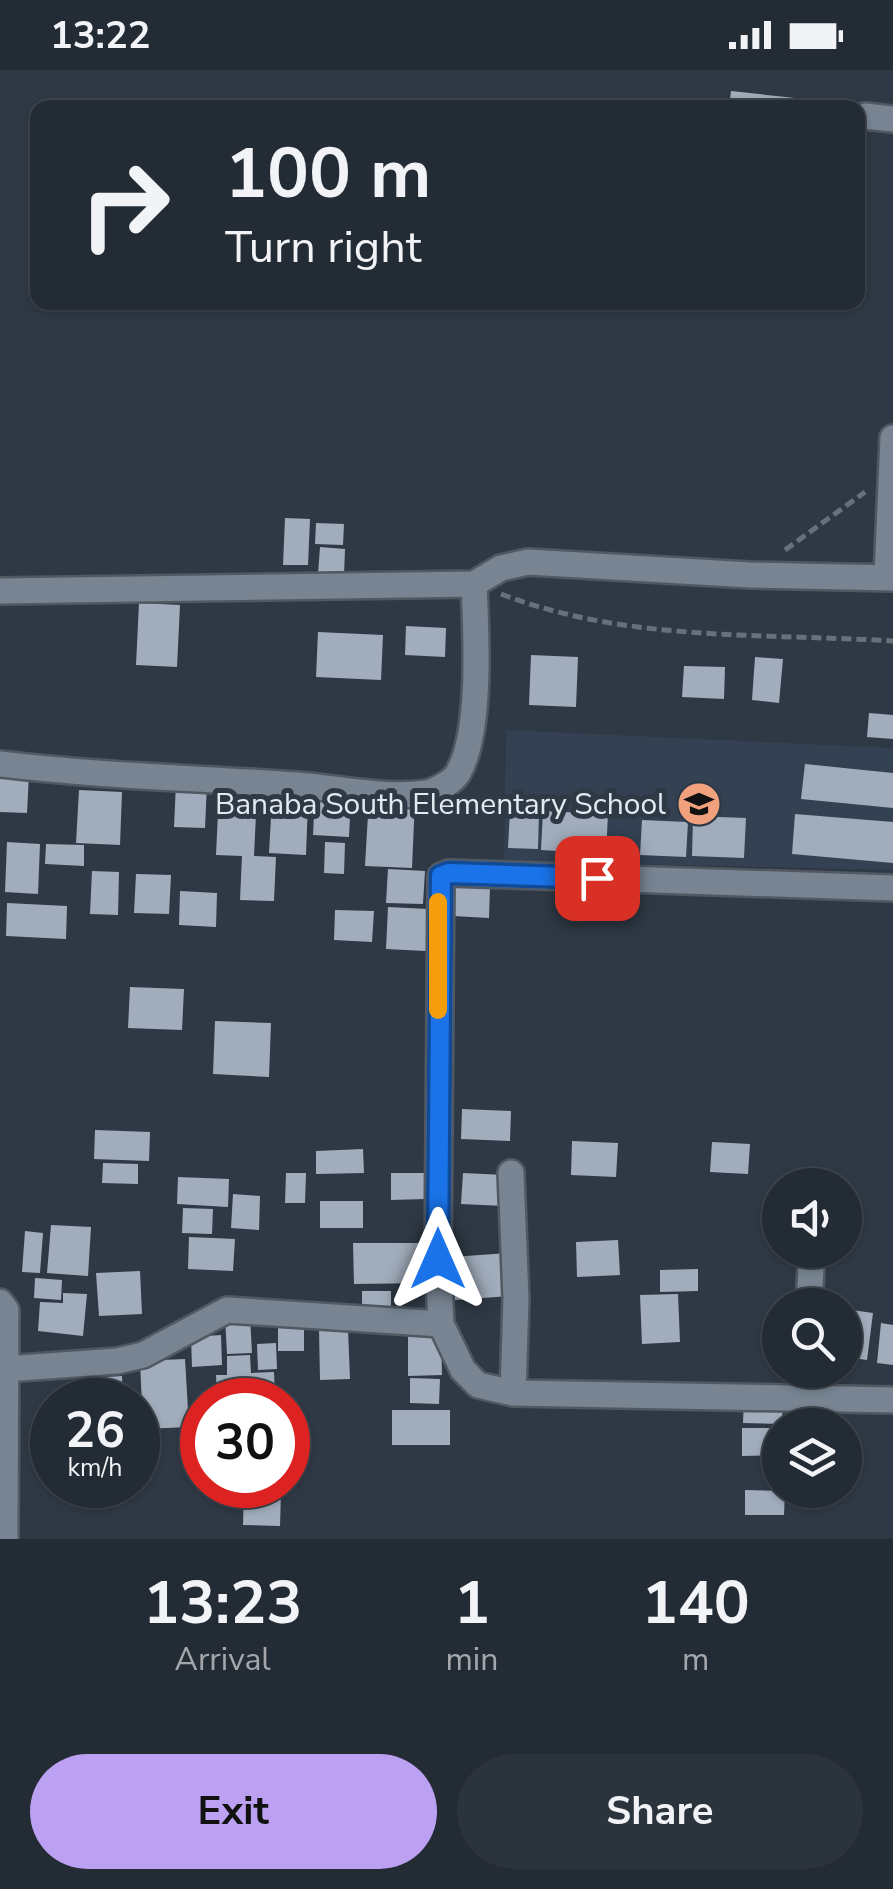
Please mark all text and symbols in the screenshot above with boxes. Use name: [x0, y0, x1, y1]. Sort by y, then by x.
text: 13:22: [50, 10, 151, 61]
text: 100 m: [225, 126, 431, 222]
icon: right: [60, 140, 190, 270]
text: Turn right: [225, 217, 422, 278]
school or university icon: Banaba South Elementary School: [676, 781, 722, 827]
place label: Banaba South Elementary School: [215, 784, 666, 825]
pin: [555, 836, 640, 921]
icon: arrive: [570, 851, 625, 906]
map controls: [762, 1168, 862, 1508]
button: sound: [762, 1168, 862, 1268]
position arrow: [386, 1207, 490, 1311]
button: search: [762, 1288, 862, 1388]
speed limit sign: 30: [180, 1378, 310, 1508]
text: 26: [65, 1396, 125, 1465]
button: layers: [762, 1408, 862, 1508]
text: km/h: [67, 1451, 123, 1485]
text: 13:23: [143, 1562, 302, 1644]
text: 1: [454, 1562, 490, 1644]
text: 140: [642, 1562, 750, 1644]
text: Arrival: [175, 1638, 271, 1681]
text: min: [445, 1638, 498, 1681]
text: m: [682, 1638, 709, 1681]
button: Exit: [30, 1754, 437, 1869]
button: Share: [457, 1754, 863, 1869]

